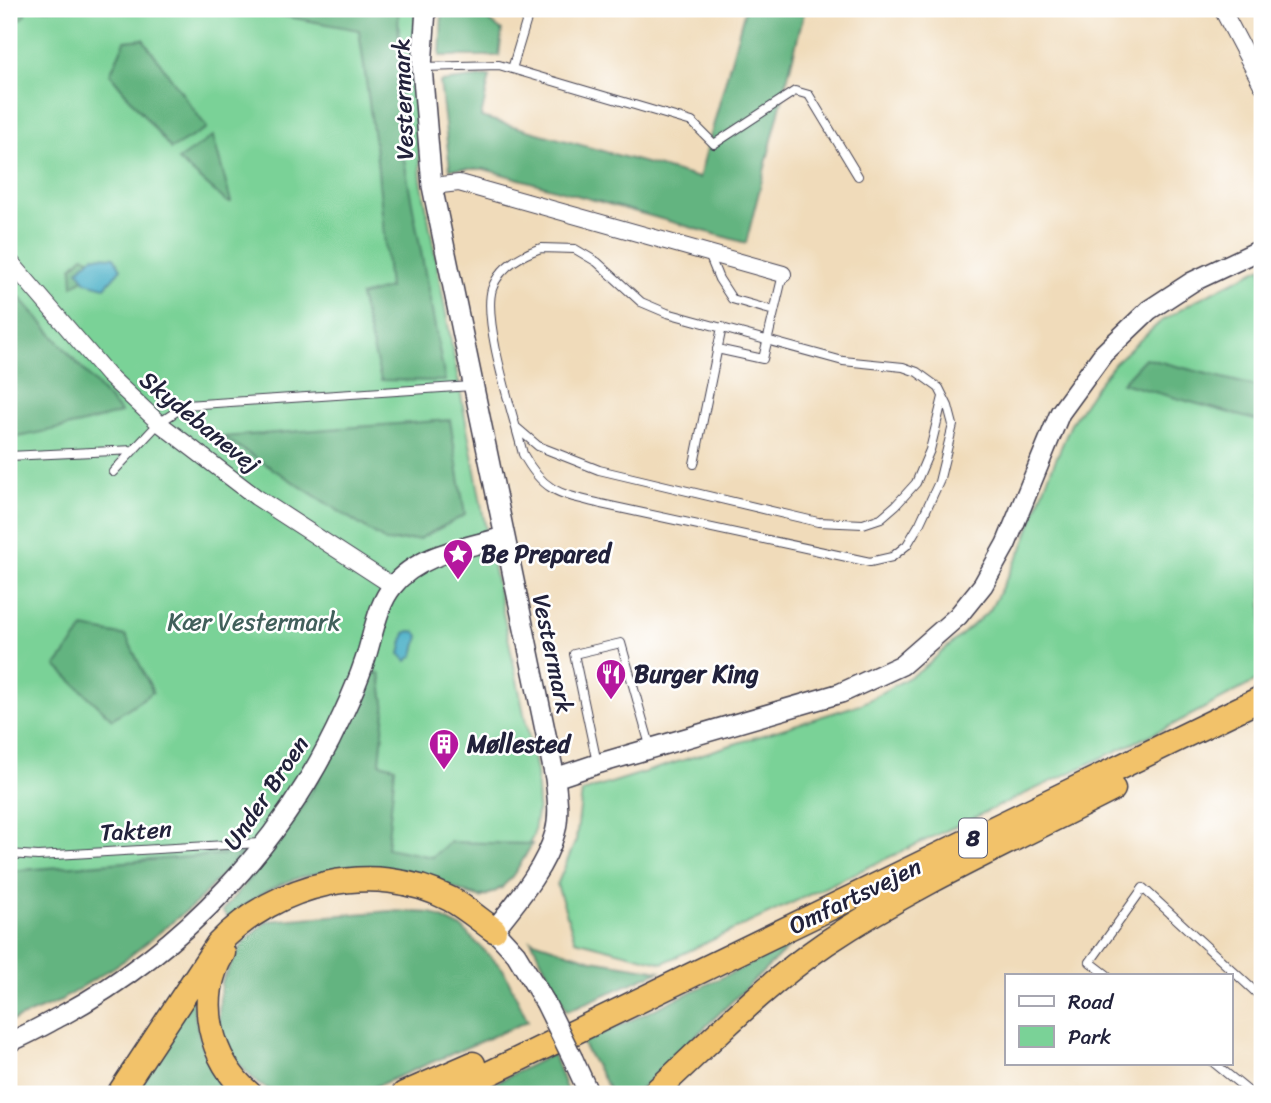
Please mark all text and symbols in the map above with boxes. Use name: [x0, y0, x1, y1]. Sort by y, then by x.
street label: Vestermark: [380, 38, 426, 160]
street label: Skydebanevej: [130, 360, 270, 484]
place label: Be Prepared: [481, 533, 613, 575]
place icon: Be Prepared: [441, 537, 475, 581]
street label: Vestermark: [520, 590, 586, 718]
park label: Kær Vestermark: [168, 601, 341, 643]
place label: Burger King: [634, 653, 759, 695]
restaurant icon: Burger King: [594, 657, 628, 701]
place label: Møllested: [466, 723, 572, 765]
street label: Under Broen: [212, 727, 320, 859]
building icon: Møllested: [427, 727, 461, 771]
street label: Takten: [99, 808, 173, 854]
road number: 8: [959, 818, 987, 858]
street label: Omfartsvejen: [781, 846, 929, 946]
legend: [1005, 974, 1232, 1064]
text: Road: [1068, 983, 1115, 1021]
text: Park: [1068, 1018, 1111, 1056]

